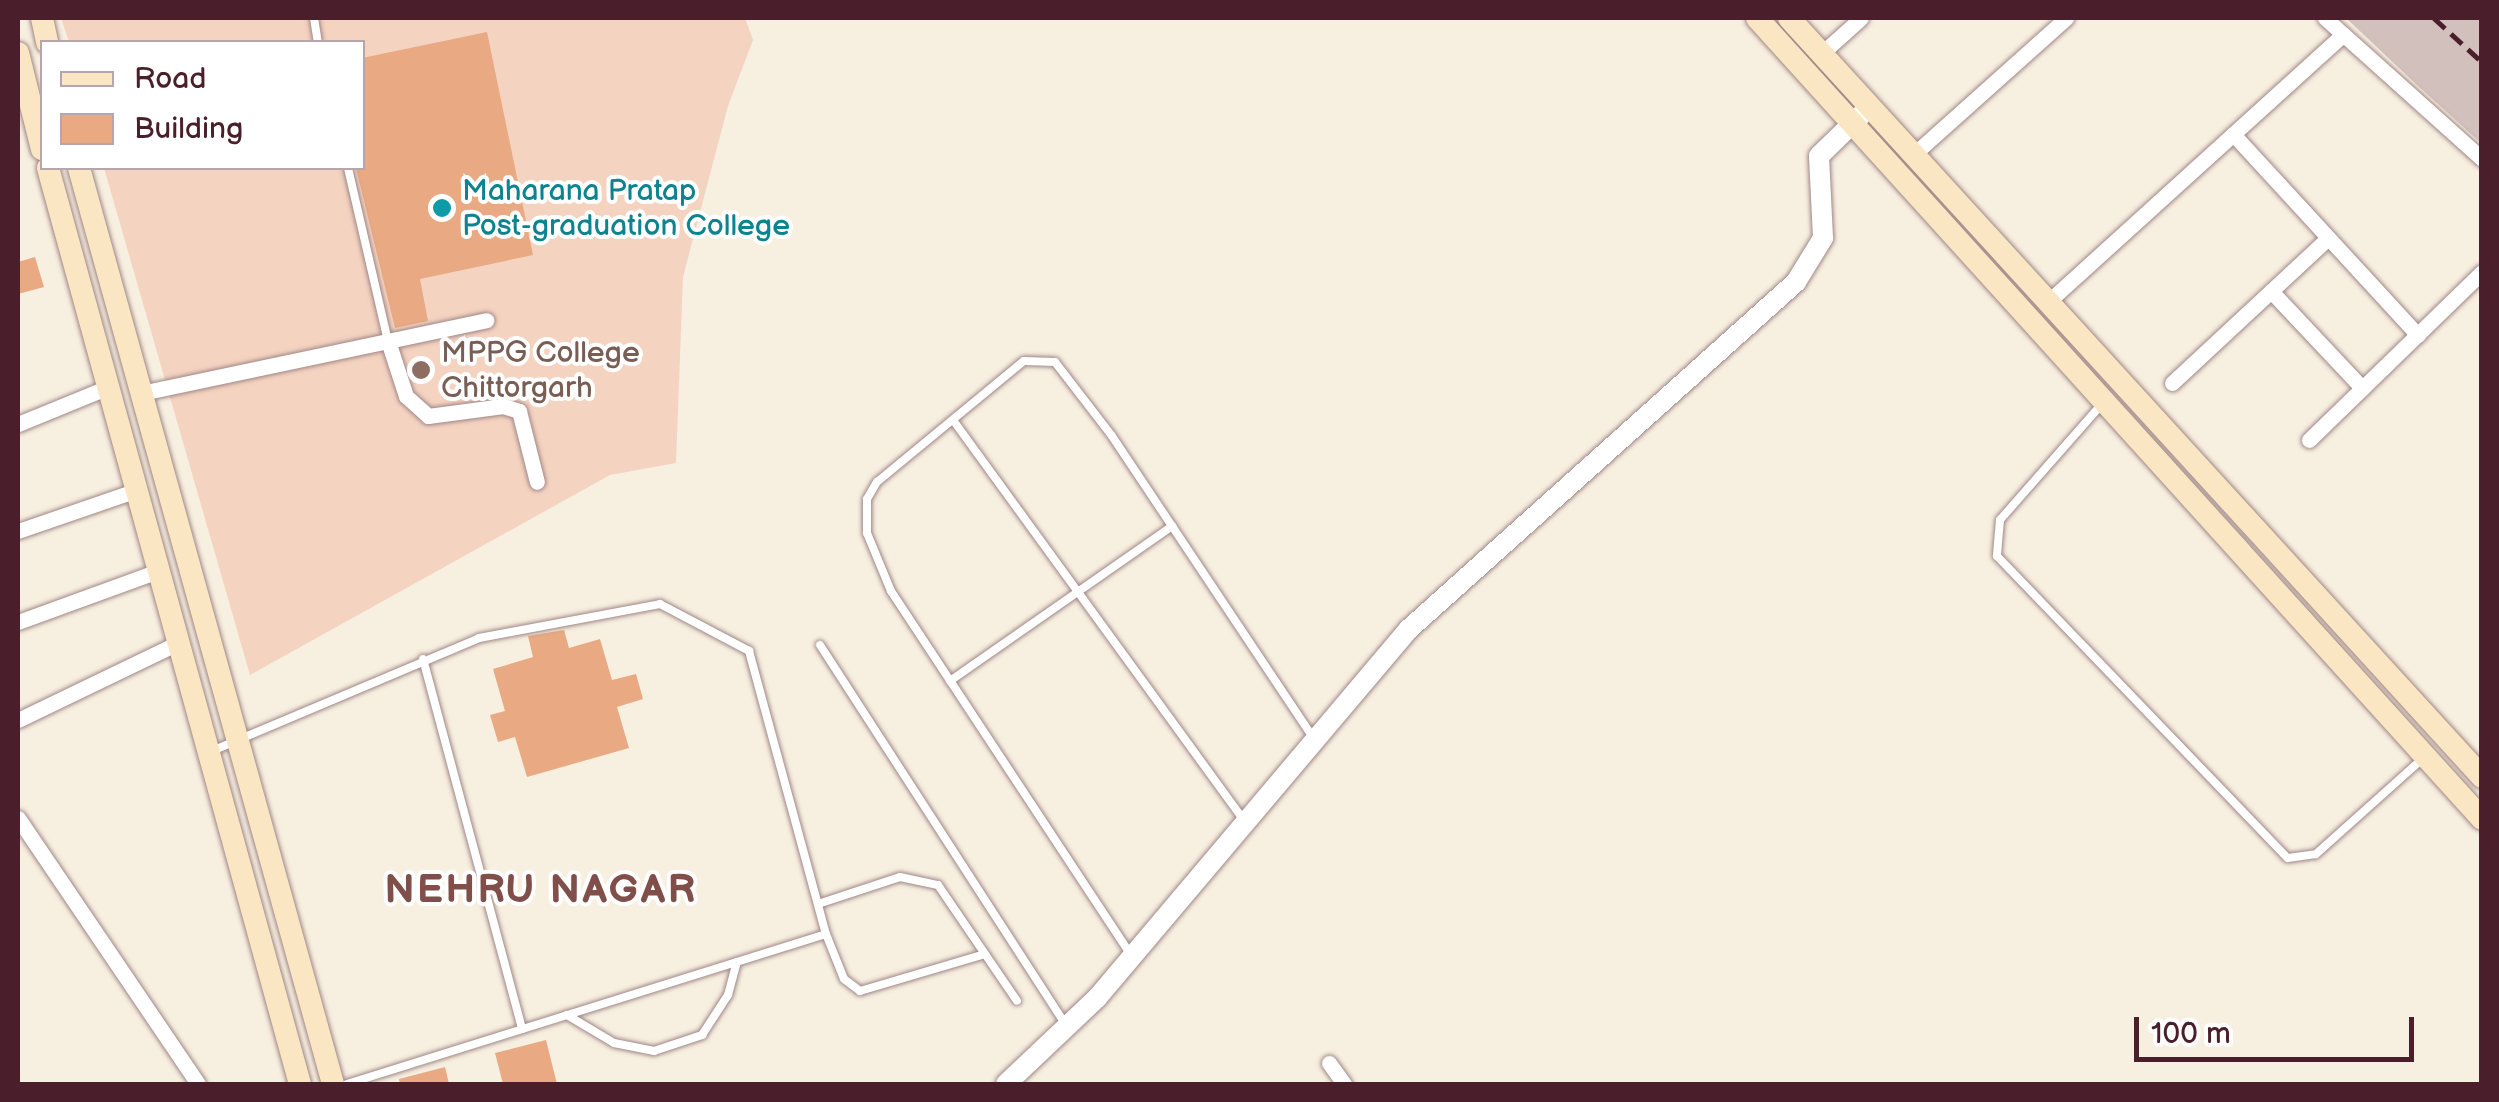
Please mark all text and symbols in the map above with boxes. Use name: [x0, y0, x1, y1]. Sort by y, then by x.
legend: [40, 40, 365, 170]
text: Road: [134, 61, 207, 97]
text: Building: [134, 111, 243, 147]
place label: Maharana Pratap Post-graduation College: [462, 173, 790, 244]
marker: Maharana Pratap Post-graduation College: [431, 197, 453, 219]
place label: MPPG College Chittorgarh: [441, 335, 640, 406]
marker: MPPG College Chittorgarh: [410, 359, 432, 381]
district label: NEHRU NAGAR: [384, 866, 698, 914]
scale bar: [2139, 997, 2419, 1059]
text: 100 m: [2151, 1016, 2231, 1052]

